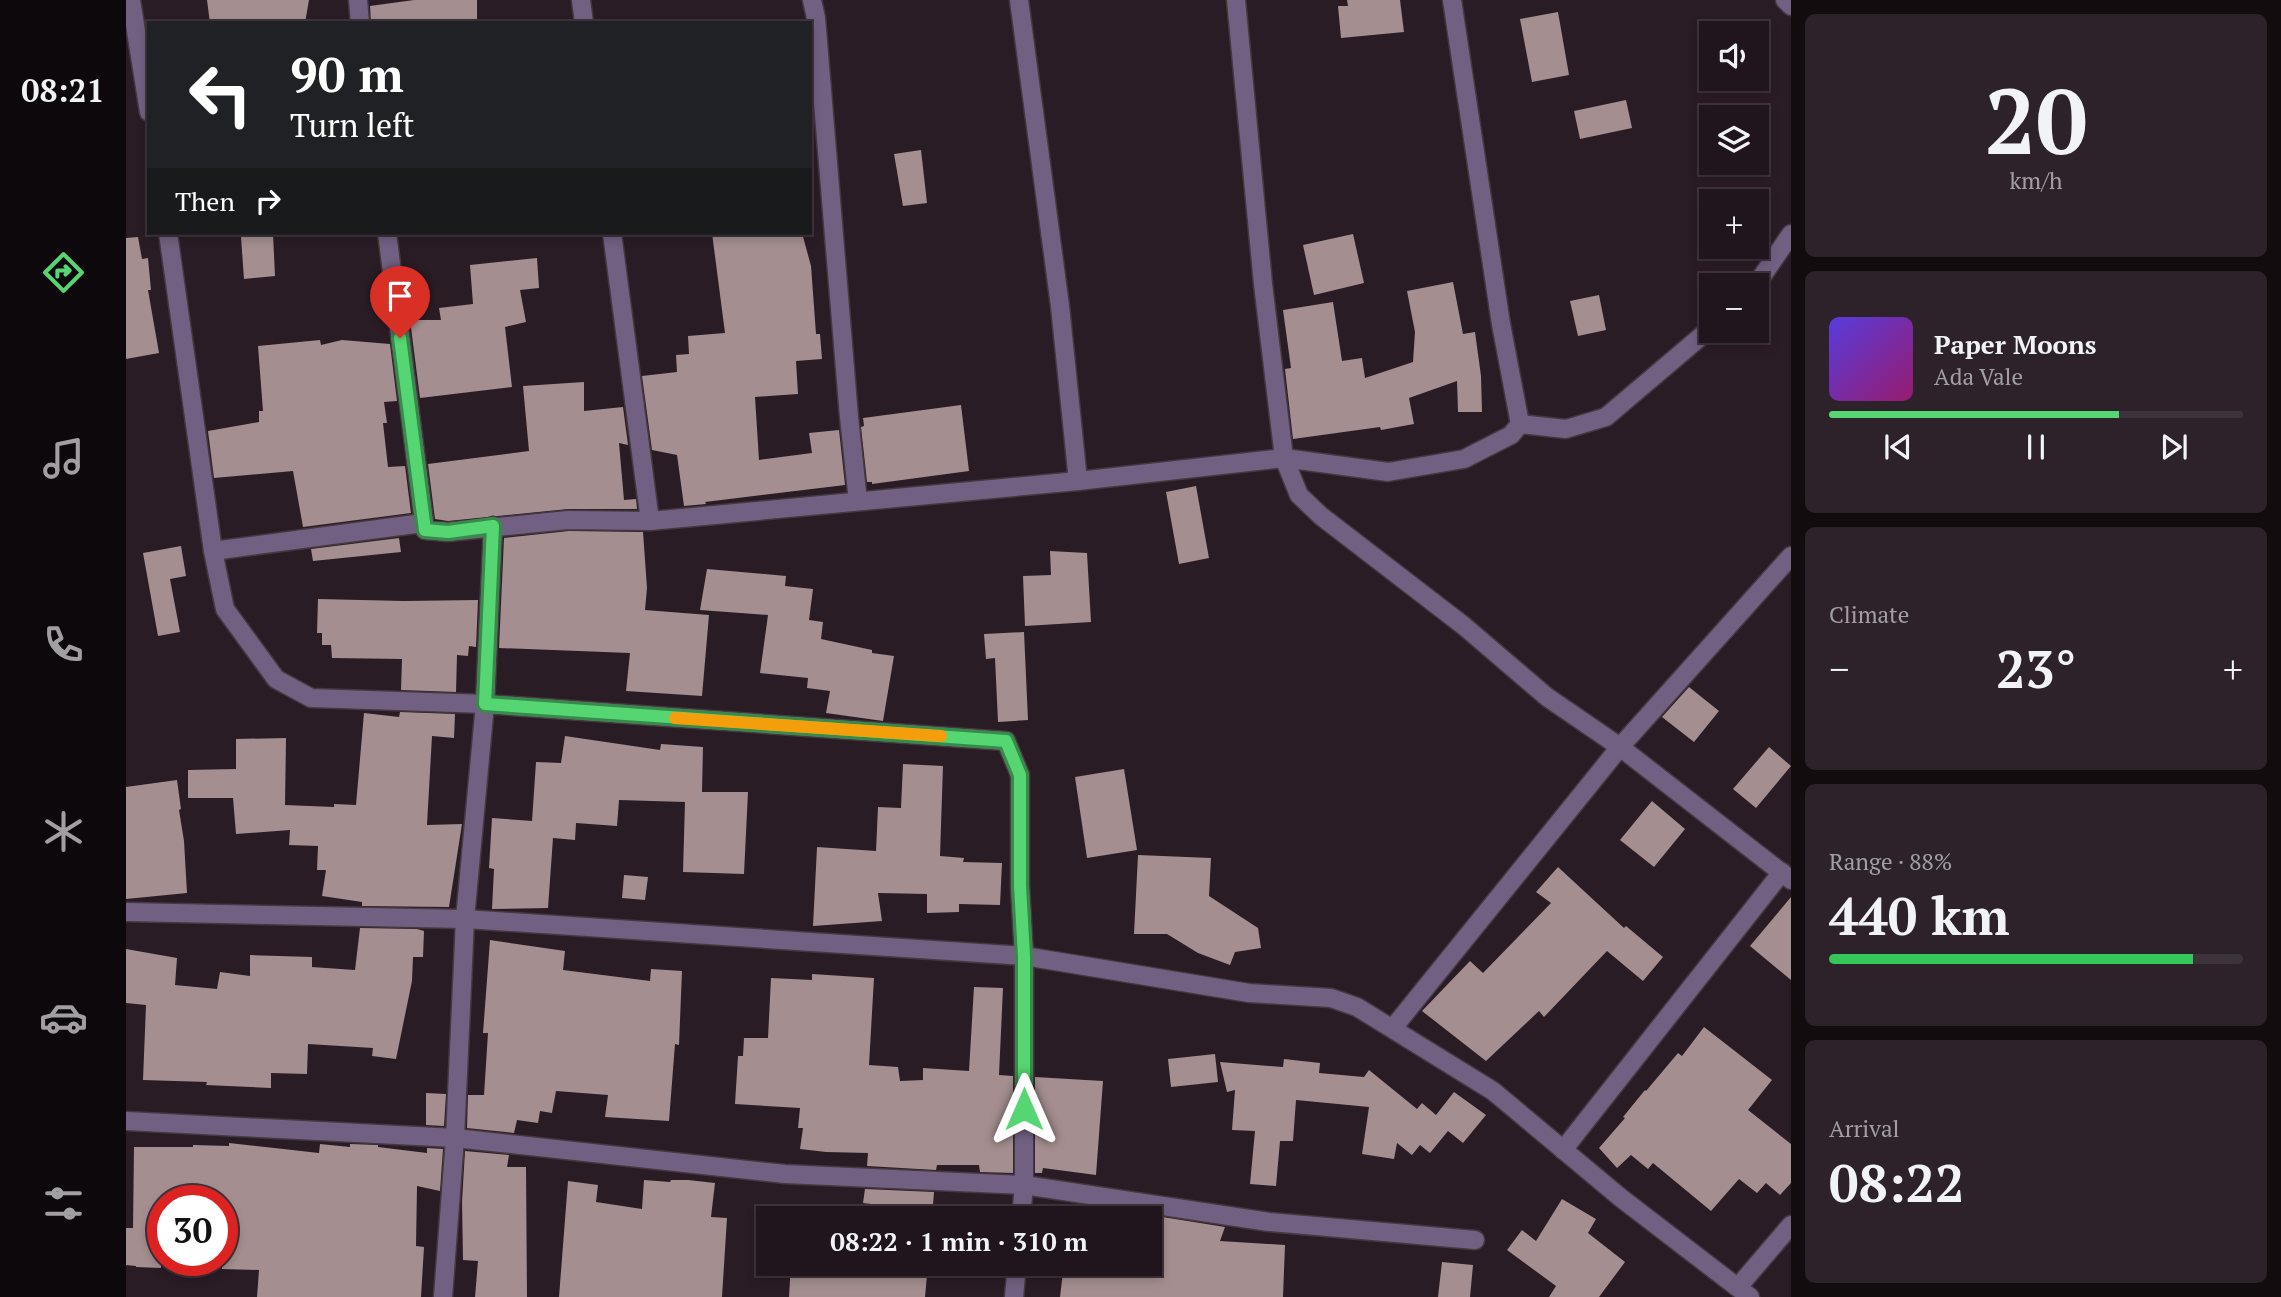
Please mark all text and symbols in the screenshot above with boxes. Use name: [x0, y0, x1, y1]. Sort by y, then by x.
map controls: [1699, 21, 1769, 343]
button: sound: [1699, 21, 1769, 91]
text: 90 m: [290, 41, 404, 106]
icon: left: [175, 49, 266, 140]
text: 20: [1985, 59, 2087, 180]
text: 08:21: [21, 69, 105, 111]
text: Turn left: [290, 104, 414, 146]
button: layers: [1699, 105, 1769, 175]
text: km/h: [2009, 165, 2063, 196]
icon: right: [249, 182, 287, 220]
text: Then: [175, 184, 235, 218]
button: +: [1699, 189, 1769, 259]
icon: directions: [39, 248, 88, 297]
pin: [370, 266, 430, 338]
button: −: [1699, 273, 1769, 343]
icon: arrive: [381, 277, 419, 315]
text: Paper Moons: [1934, 327, 2097, 361]
text: Ada Vale: [1934, 361, 2023, 392]
icon: previous: [1879, 428, 1917, 466]
icon: pause: [2017, 428, 2055, 466]
icon: next: [2155, 428, 2193, 466]
icon: music: [39, 434, 88, 483]
text: Climate: [1829, 599, 1909, 630]
icon: phone: [39, 620, 88, 669]
text: 23°: [1996, 634, 2076, 703]
text: −: [1829, 644, 1849, 694]
text: +: [2223, 644, 2243, 694]
icon: climate: [39, 807, 88, 856]
text: Range · 88%: [1829, 846, 1952, 877]
text: 440 km: [1829, 881, 2010, 950]
icon: car: [39, 993, 88, 1042]
position arrow: [987, 1072, 1061, 1146]
text: Arrival: [1829, 1113, 1900, 1144]
text: 08:22: [1829, 1148, 1964, 1217]
icon: filters: [39, 1179, 88, 1228]
speed limit sign: 30: [147, 1185, 238, 1276]
text: 08:22 · 1 min · 310 m: [830, 1224, 1088, 1258]

